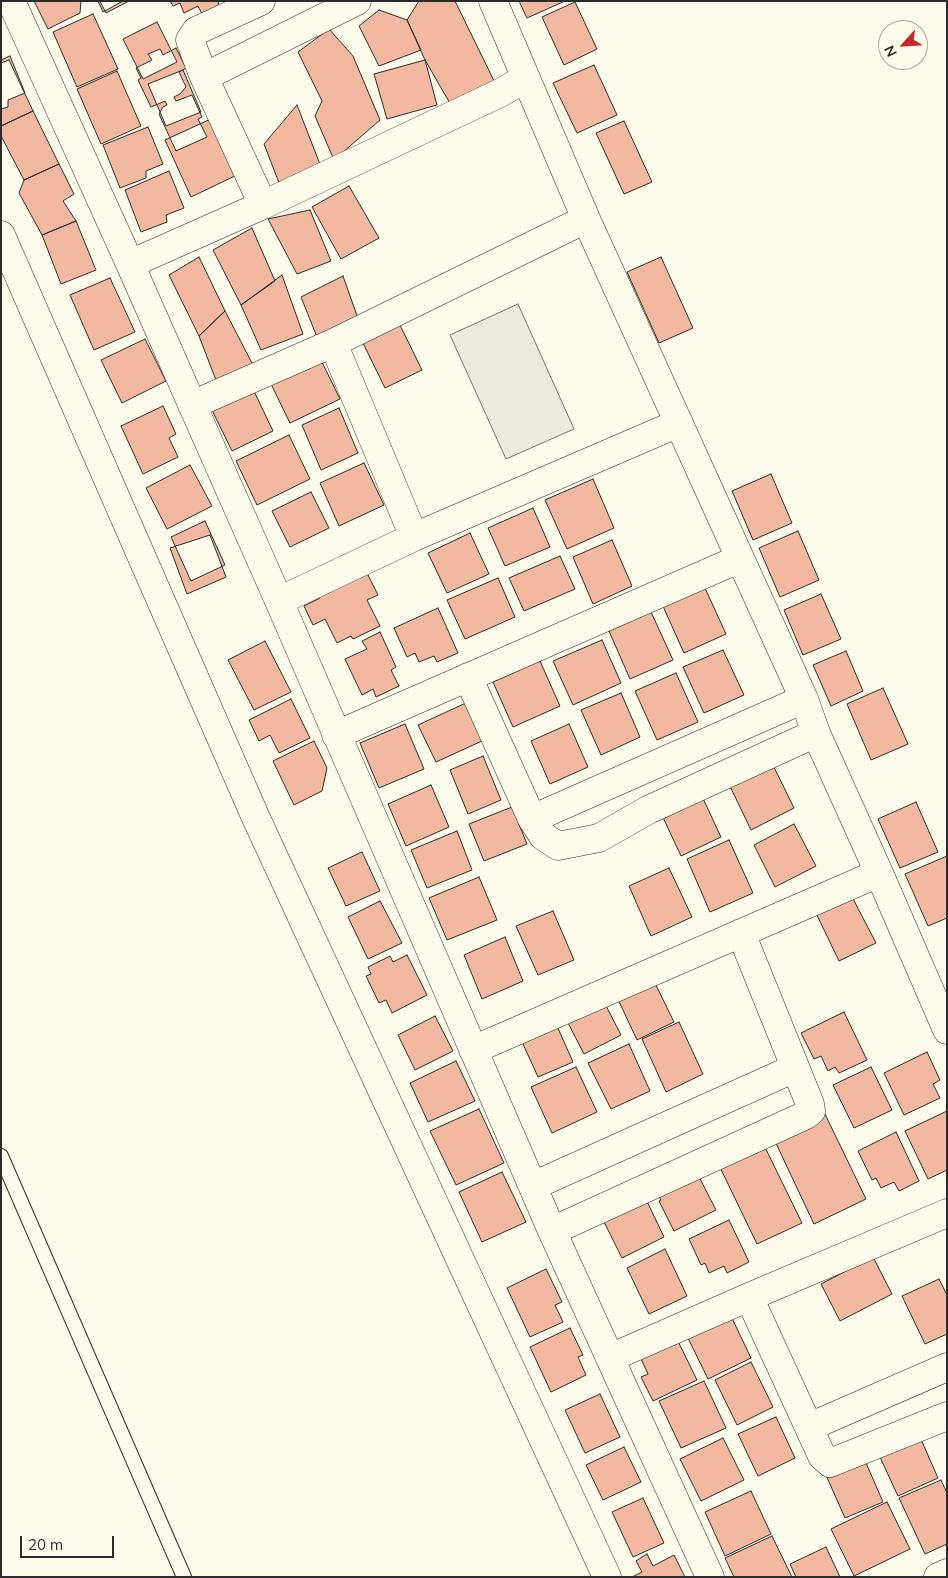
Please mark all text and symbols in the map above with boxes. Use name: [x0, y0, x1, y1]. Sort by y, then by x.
north arrow: [878, 20, 928, 70]
text: N: [880, 42, 901, 60]
scale bar: [22, 1526, 116, 1558]
text: 20 m: [28, 1535, 63, 1554]

